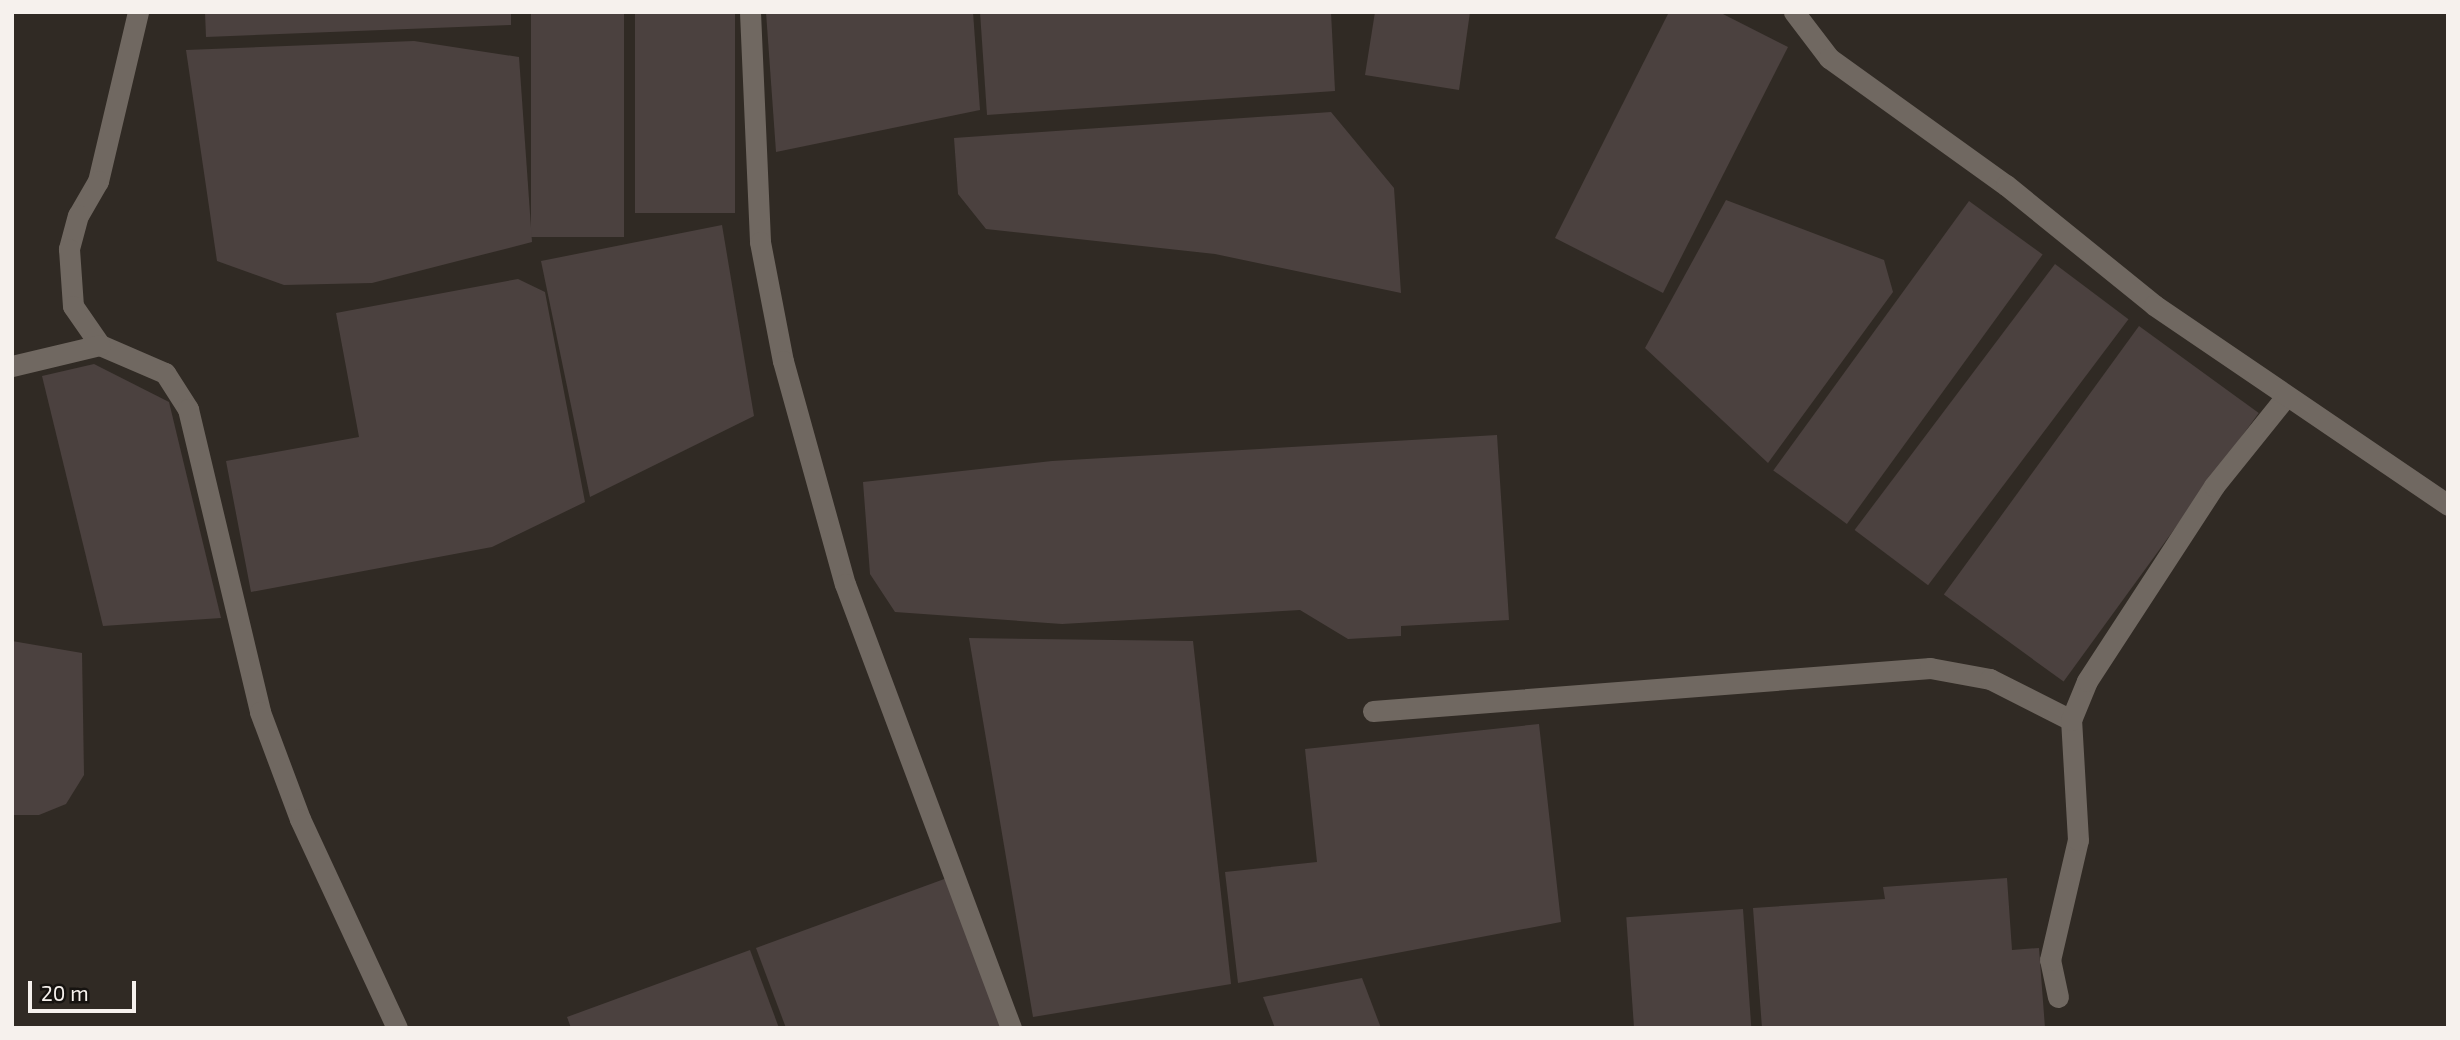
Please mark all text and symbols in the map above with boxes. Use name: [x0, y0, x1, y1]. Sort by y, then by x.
scale bar: [32, 967, 140, 1011]
text: 20 m: [41, 980, 89, 1005]

